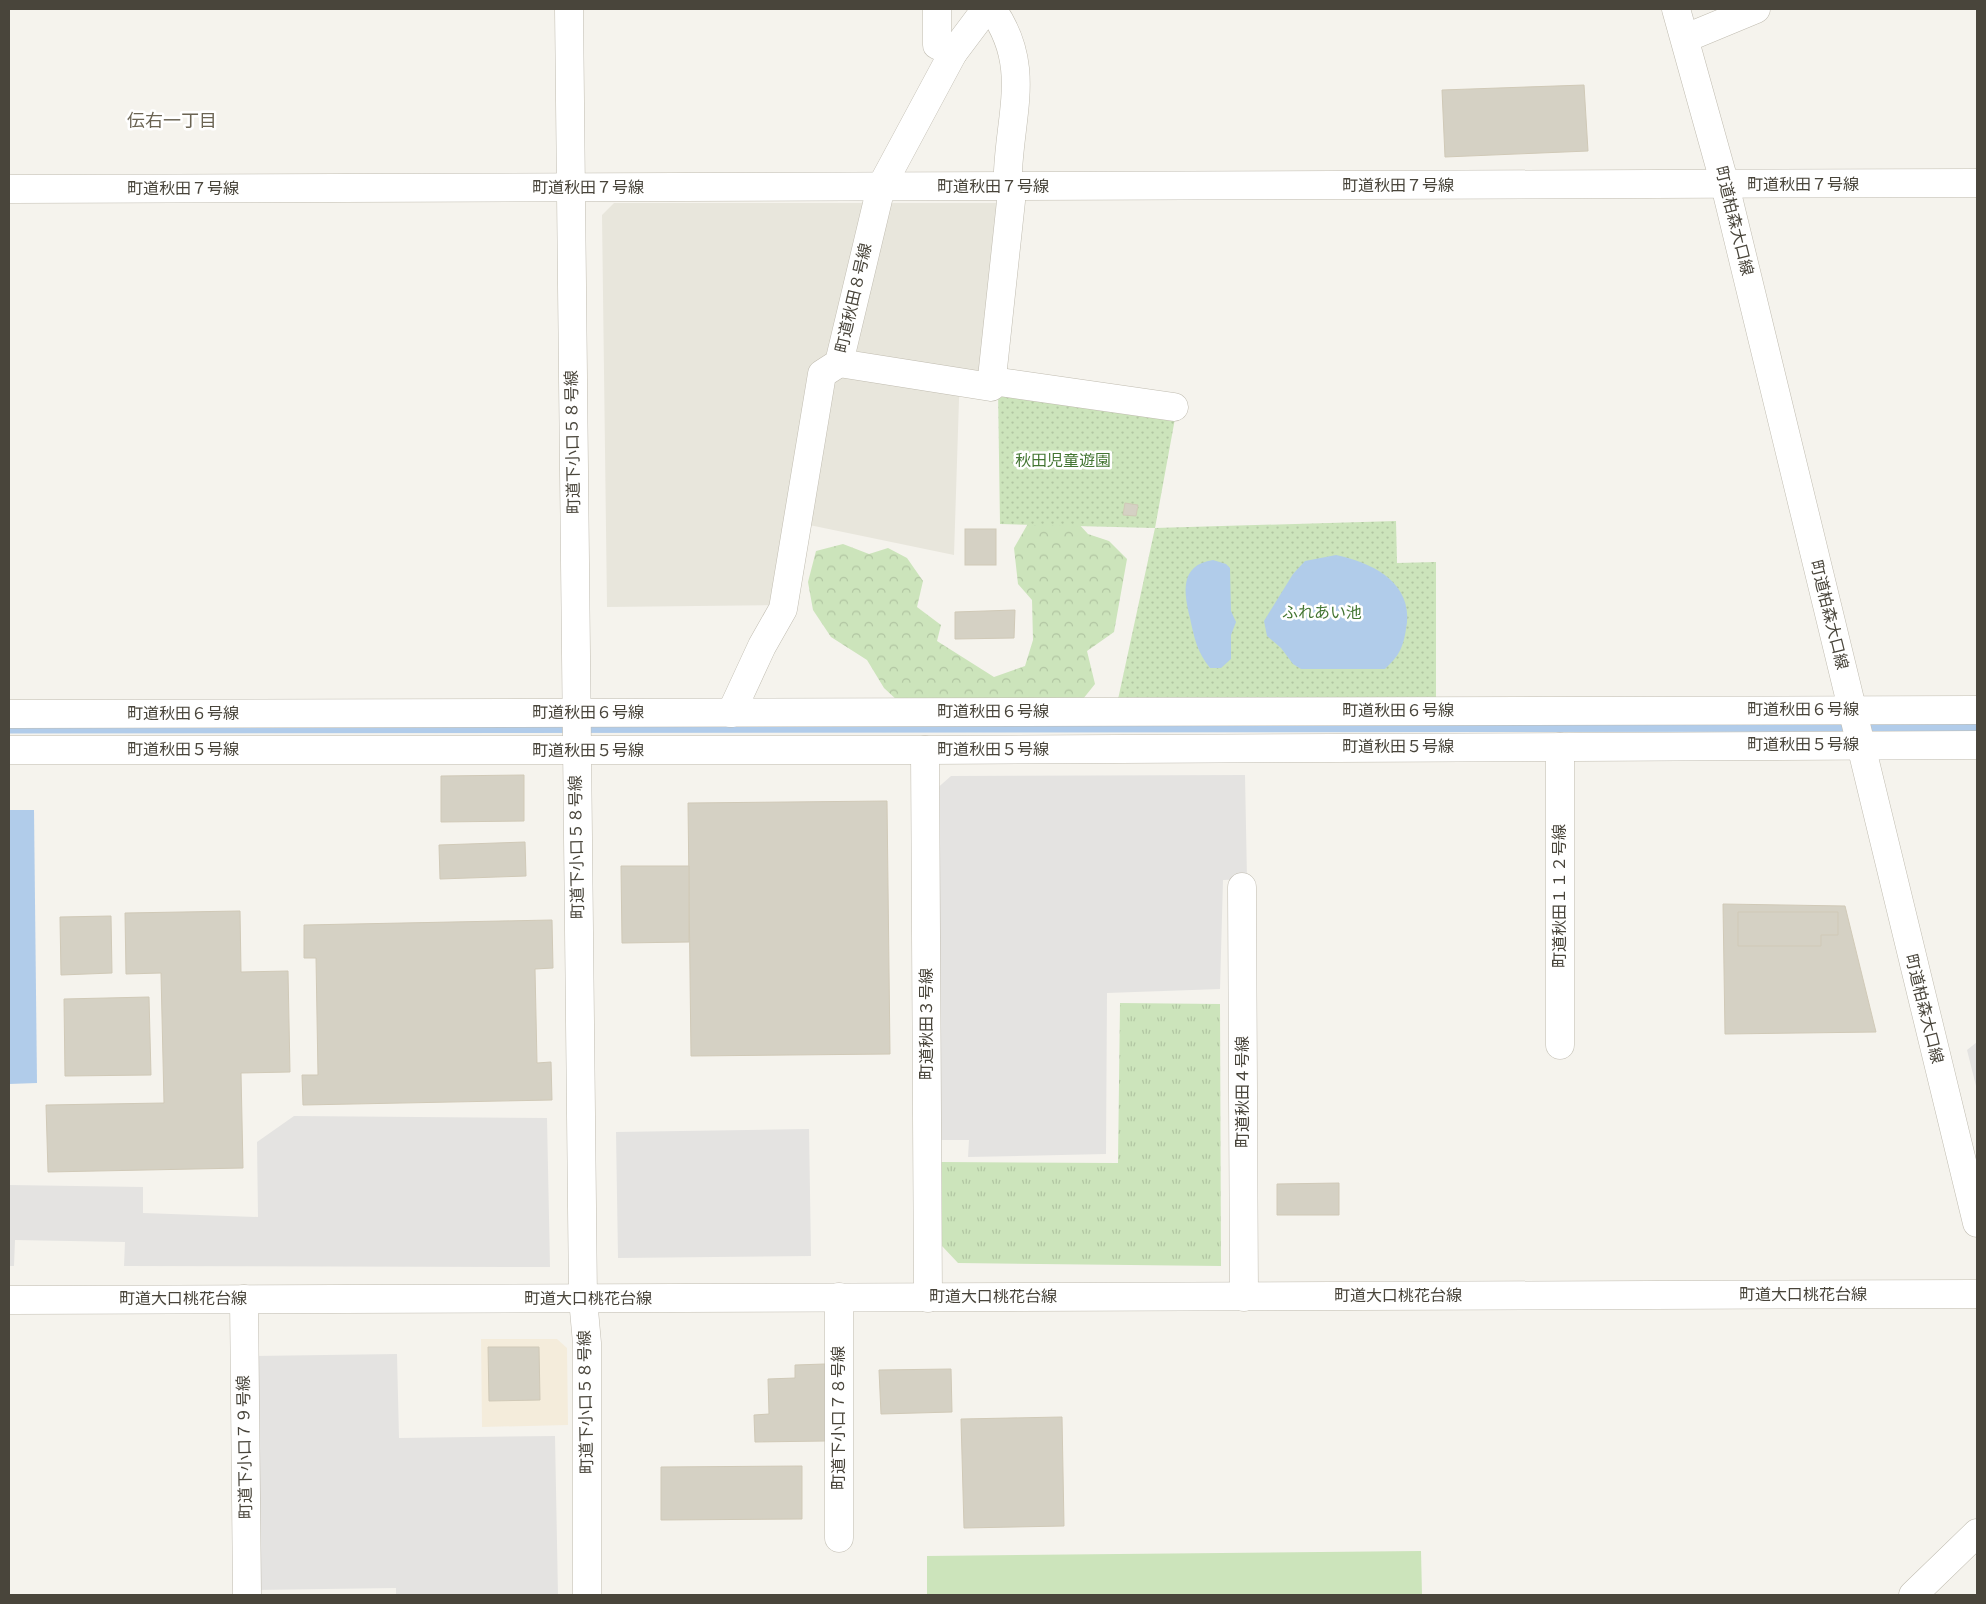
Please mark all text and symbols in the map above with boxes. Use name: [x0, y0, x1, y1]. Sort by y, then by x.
district label: 伝右一丁目: [127, 109, 217, 134]
street label: 町道柏森大口線: [1710, 164, 1758, 278]
street label: 町道秋田７号線: [1747, 174, 1859, 196]
street label: 町道秋田７号線: [1342, 175, 1454, 197]
street label: 町道秋田７号線: [937, 176, 1049, 198]
street label: 町道秋田７号線: [532, 177, 644, 199]
street label: 町道秋田７号線: [127, 178, 239, 200]
street label: 町道秋田８号線: [831, 241, 877, 355]
street label: 町道下小口５８号線: [561, 370, 585, 514]
park label: 秋田児童遊園: [1015, 450, 1111, 472]
street label: 町道柏森大口線: [1805, 558, 1853, 672]
park label: ふれあい池: [1282, 602, 1362, 624]
street label: 町道秋田６号線: [1747, 699, 1859, 721]
street label: 町道秋田６号線: [1342, 700, 1454, 722]
street label: 町道秋田６号線: [937, 701, 1049, 723]
street label: 町道秋田６号線: [532, 702, 644, 724]
street label: 町道秋田６号線: [127, 703, 239, 725]
street label: 町道秋田５号線: [1747, 734, 1859, 756]
street label: 町道秋田５号線: [1342, 736, 1454, 758]
street label: 町道秋田５号線: [127, 739, 239, 761]
street label: 町道秋田５号線: [937, 739, 1049, 761]
street label: 町道秋田５号線: [532, 740, 644, 762]
street label: 町道下小口５８号線: [565, 775, 589, 919]
street label: 町道秋田１１２号線: [1549, 824, 1571, 968]
street label: 町道柏森大口線: [1900, 952, 1948, 1066]
street label: 町道秋田３号線: [916, 968, 938, 1080]
street label: 町道秋田４号線: [1232, 1036, 1254, 1148]
street label: 町道大口桃花台線: [1739, 1284, 1867, 1306]
street label: 町道大口桃花台線: [1334, 1285, 1462, 1307]
street label: 町道大口桃花台線: [929, 1286, 1057, 1308]
street label: 町道大口桃花台線: [119, 1288, 247, 1310]
street label: 町道大口桃花台線: [524, 1288, 652, 1310]
street label: 町道下小口５８号線: [574, 1330, 598, 1474]
street label: 町道下小口７８号線: [828, 1346, 850, 1490]
street label: 町道下小口７９号線: [233, 1375, 257, 1519]

